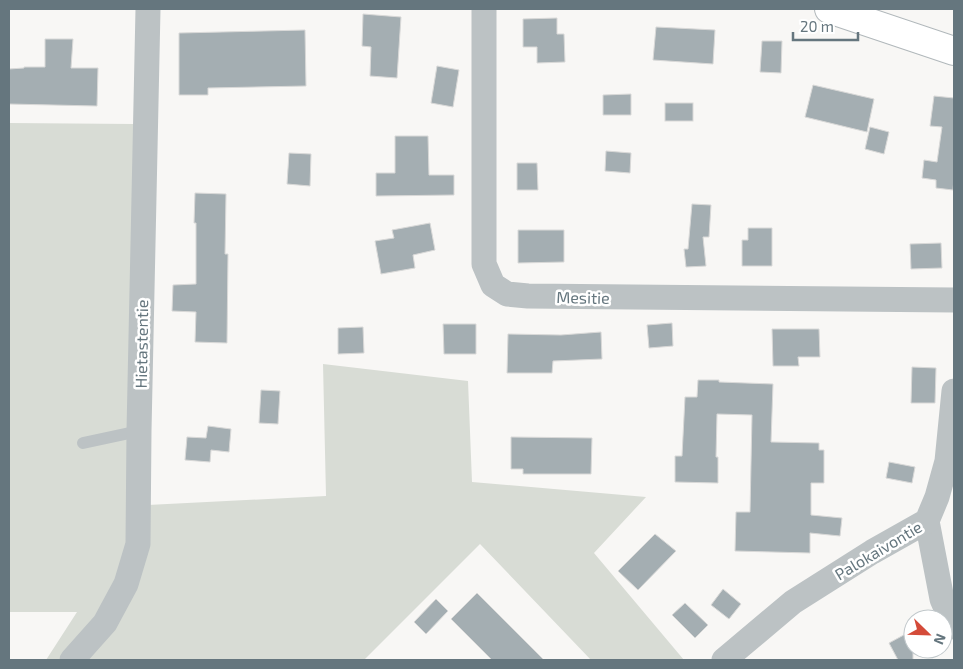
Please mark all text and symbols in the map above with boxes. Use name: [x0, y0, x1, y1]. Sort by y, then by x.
scale bar: [793, 10, 858, 42]
text: 20 m: [800, 17, 834, 35]
street label: Mesitie: [556, 287, 610, 307]
street label: Hietastentie: [131, 299, 151, 389]
street label: Palokaivontie: [831, 517, 925, 583]
north arrow: [903, 609, 953, 659]
text: N: [931, 631, 950, 647]

